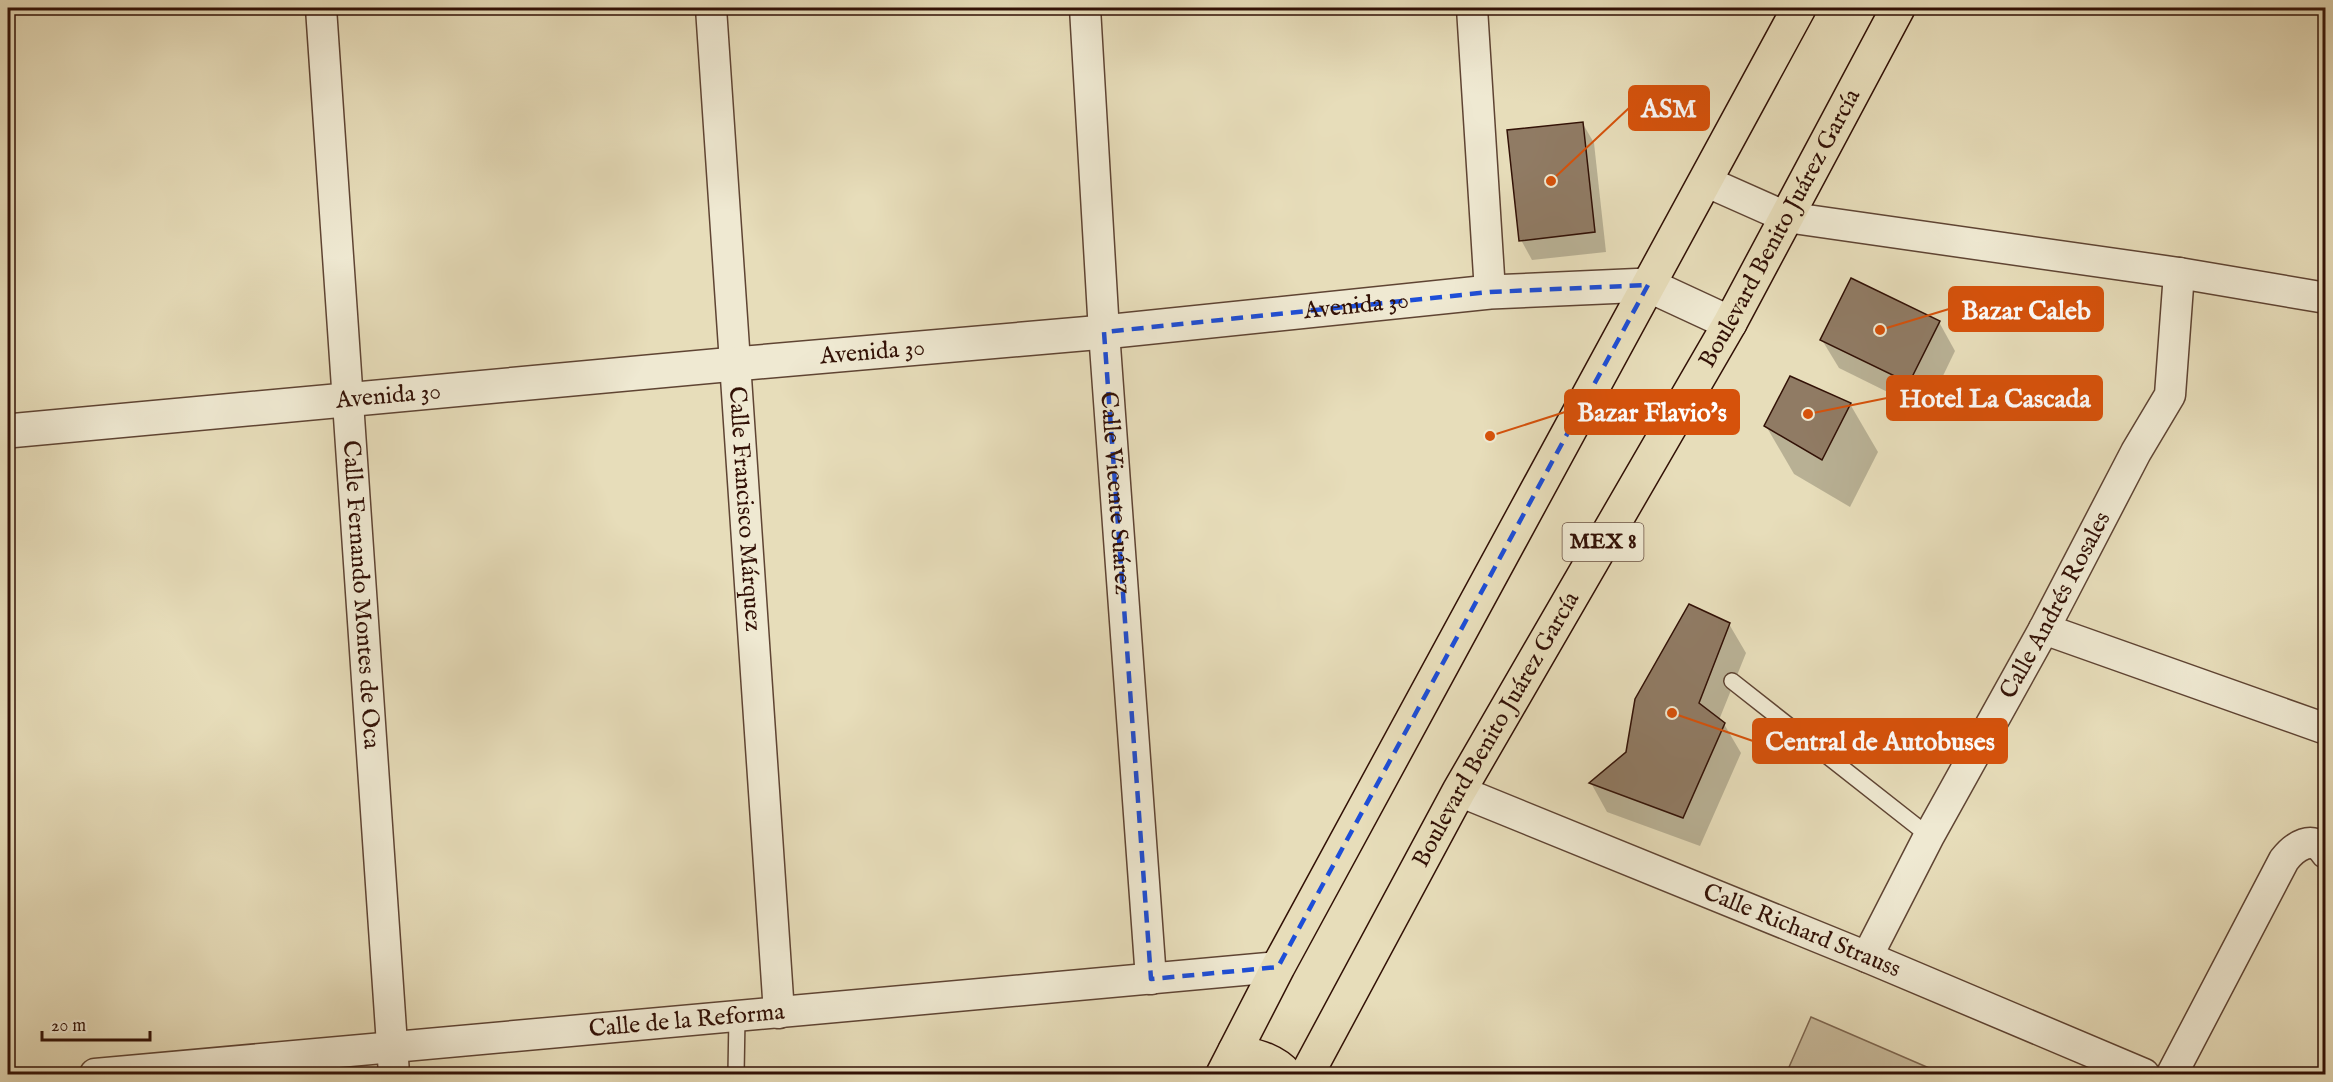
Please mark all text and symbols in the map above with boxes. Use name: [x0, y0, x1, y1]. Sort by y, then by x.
street label: Boulevard Benito Juárez García: [1692, 83, 1868, 373]
callout: ASM: [1629, 86, 1709, 130]
text: ASM: [1640, 93, 1697, 126]
street label: Avenida 30: [1301, 285, 1410, 327]
callout: Bazar Caleb: [1949, 287, 2103, 331]
text: Bazar Caleb: [1961, 295, 2091, 328]
street label: Avenida 30: [817, 332, 926, 372]
street label: Avenida 30: [333, 376, 442, 416]
callout: Hotel La Cascada: [1887, 376, 2102, 420]
text: Hotel La Cascada: [1899, 383, 2091, 416]
street label: Calle Francisco Márquez: [721, 385, 769, 632]
street label: Calle Vicente Suárez: [1093, 390, 1139, 596]
callout: Bazar Flavio's: [1565, 390, 1739, 434]
text: Bazar Flavio's: [1577, 397, 1727, 430]
street label: Calle Fernando Montes de Oca: [335, 439, 387, 751]
street label: Calle Andrés Rosales: [1993, 506, 2118, 704]
road number: MEX 8: [1562, 523, 1644, 561]
street label: Boulevard Benito Juárez García: [1405, 585, 1587, 873]
callout: Central de Autobuses: [1753, 719, 2007, 763]
text: Central de Autobuses: [1765, 726, 1995, 759]
street label: Calle Richard Strauss: [1698, 876, 1905, 985]
street label: Calle de la Reforma: [587, 996, 786, 1045]
scale bar: [42, 1004, 150, 1042]
text: 20 m: [51, 1015, 86, 1038]

